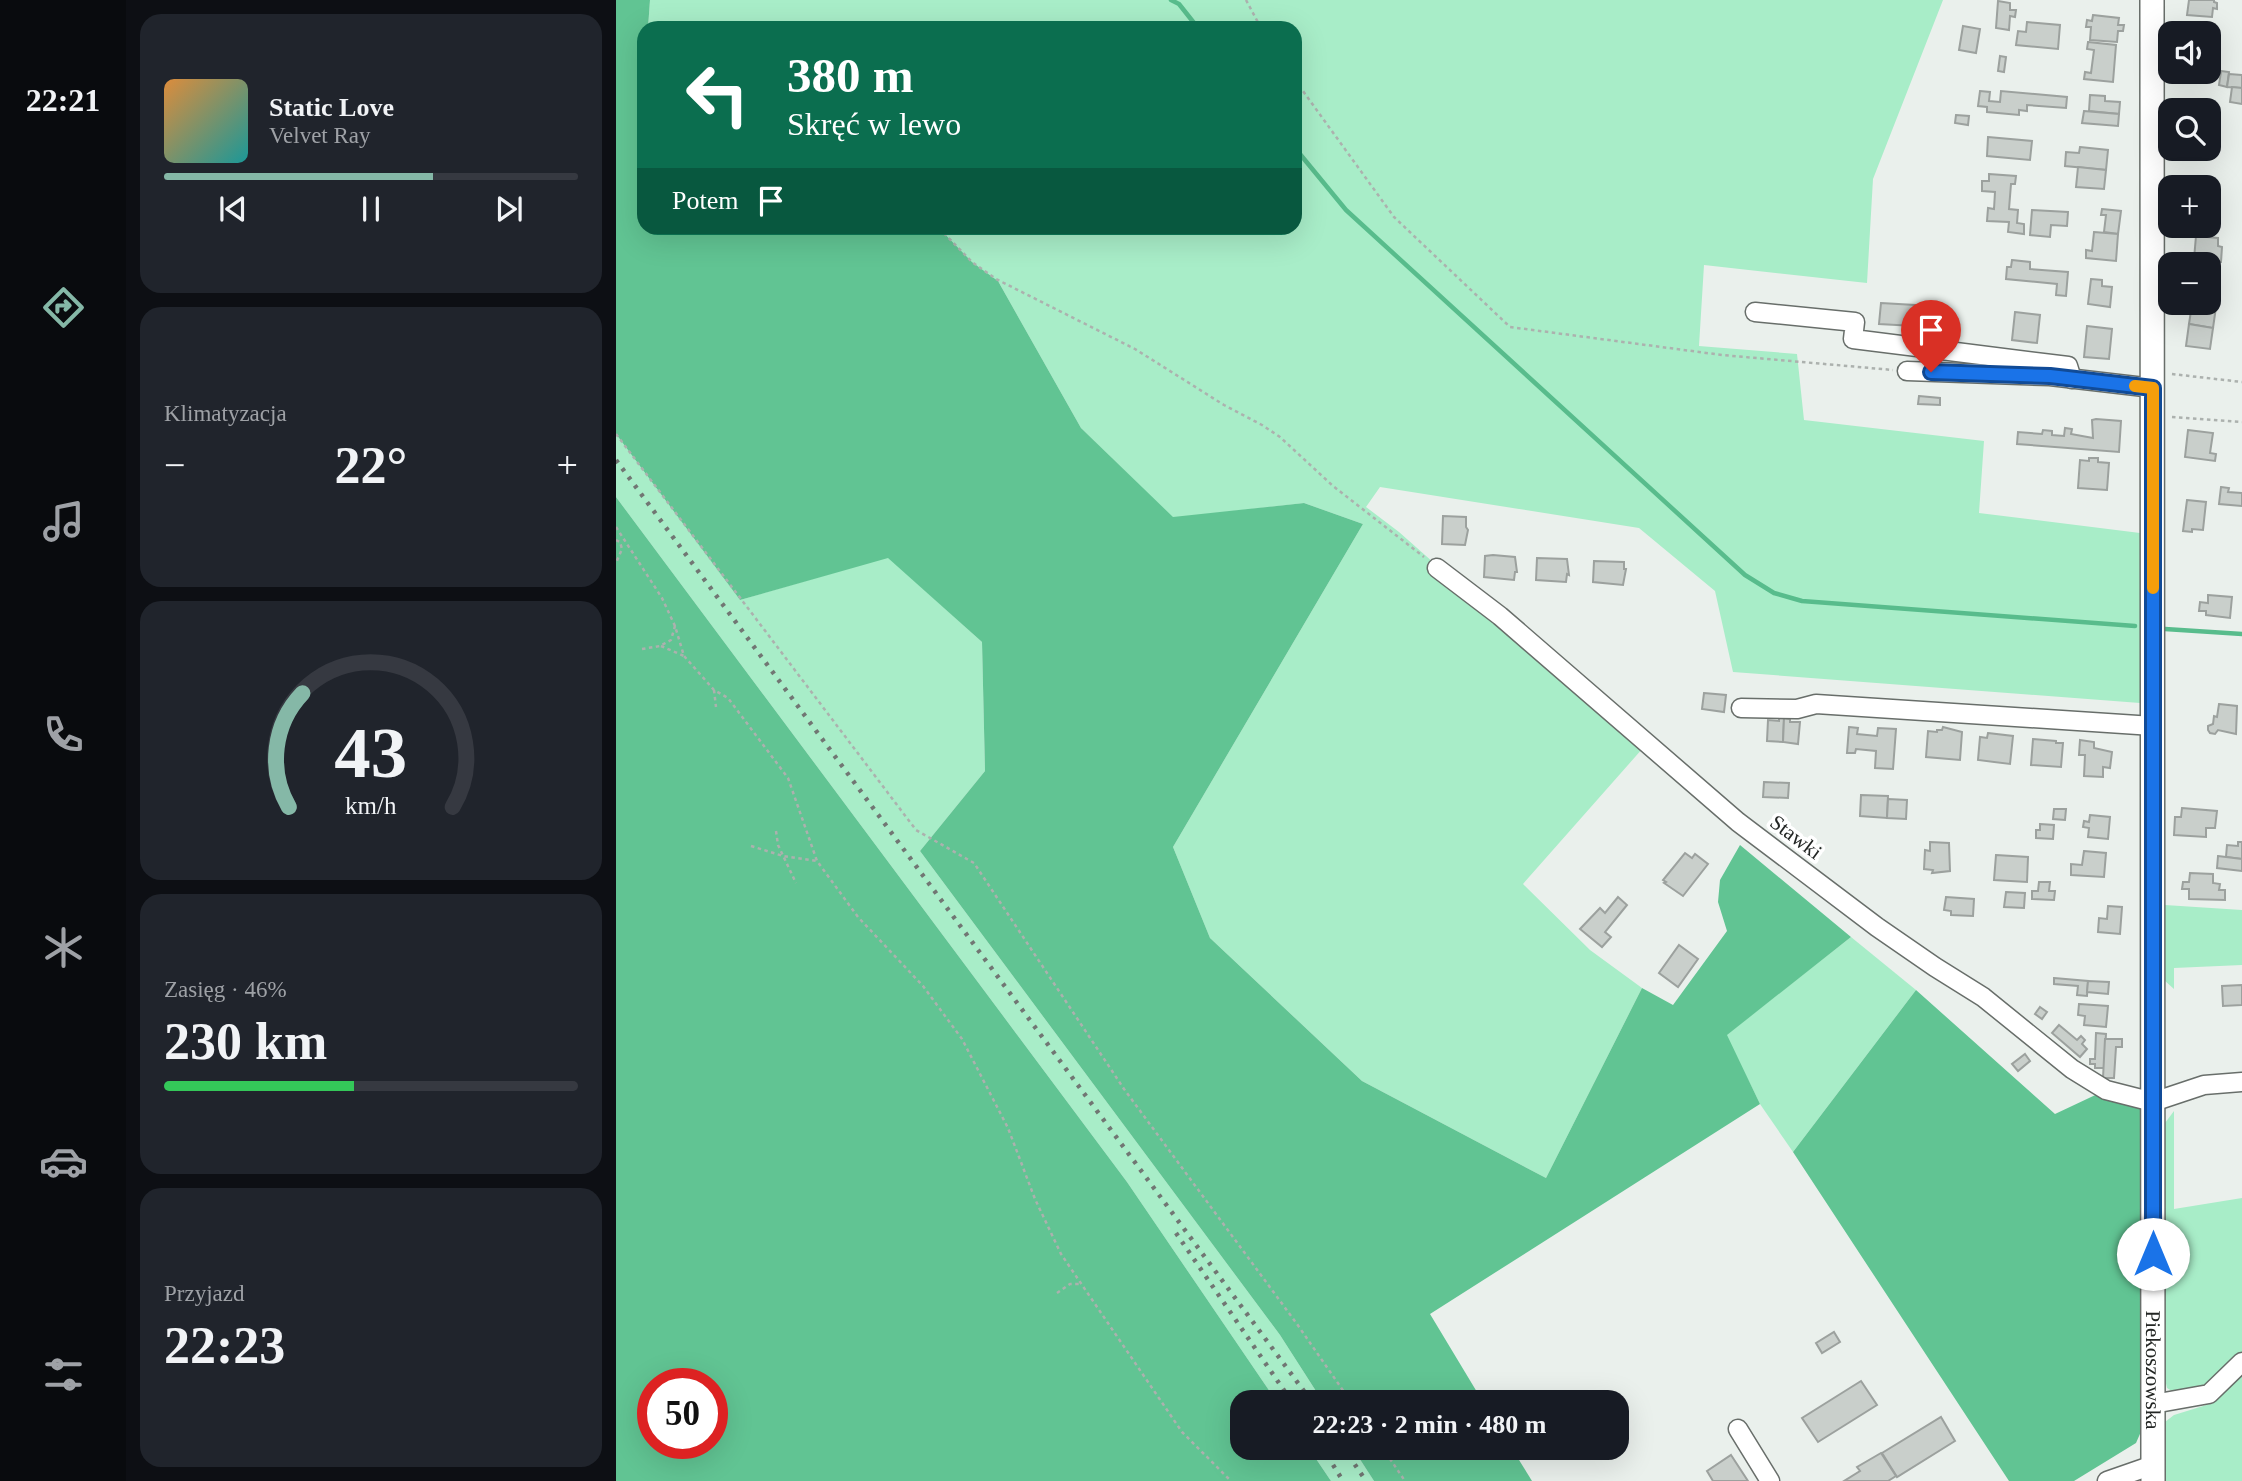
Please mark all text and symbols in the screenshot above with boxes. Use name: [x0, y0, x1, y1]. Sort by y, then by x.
map controls: [2158, 21, 2221, 315]
button: sound: [2158, 21, 2221, 84]
text: 380 m: [787, 48, 914, 103]
icon: left: [672, 49, 763, 140]
text: 22:21: [26, 82, 100, 118]
text: Static Love: [269, 93, 394, 122]
button: search: [2158, 98, 2221, 161]
text: Skręć w lewo: [787, 106, 961, 142]
text: Velvet Ray: [269, 123, 371, 148]
button: +: [2158, 175, 2221, 238]
icon: arrive: [752, 182, 790, 220]
text: Potem: [672, 186, 738, 215]
icon: previous: [214, 190, 252, 228]
icon: pause: [352, 190, 390, 228]
icon: next: [490, 190, 528, 228]
button: −: [2158, 252, 2221, 315]
icon: directions: [39, 283, 88, 332]
pin: [1901, 300, 1961, 372]
icon: arrive: [1912, 311, 1950, 349]
text: Klimatyzacja: [164, 401, 287, 426]
text: 22°: [335, 437, 407, 494]
text: −: [164, 444, 185, 486]
text: +: [557, 444, 578, 486]
icon: music: [39, 497, 88, 546]
icon: phone: [39, 710, 88, 759]
text: 43: [335, 712, 407, 793]
text: km/h: [345, 791, 397, 818]
street label: Stawki: [1765, 810, 1827, 864]
icon: climate: [39, 923, 88, 972]
text: Zasięg · 46%: [164, 977, 287, 1002]
text: 230 km: [164, 1013, 327, 1070]
icon: car: [39, 1137, 88, 1186]
position arrow: [2116, 1217, 2190, 1291]
text: Przyjazd: [164, 1281, 244, 1306]
street label: Piekoszowska: [2141, 1310, 2165, 1430]
text: 22:23: [164, 1317, 285, 1374]
icon: filters: [39, 1350, 88, 1399]
speed limit sign: 50: [637, 1368, 728, 1459]
text: 22:23 · 2 min · 480 m: [1313, 1410, 1547, 1439]

